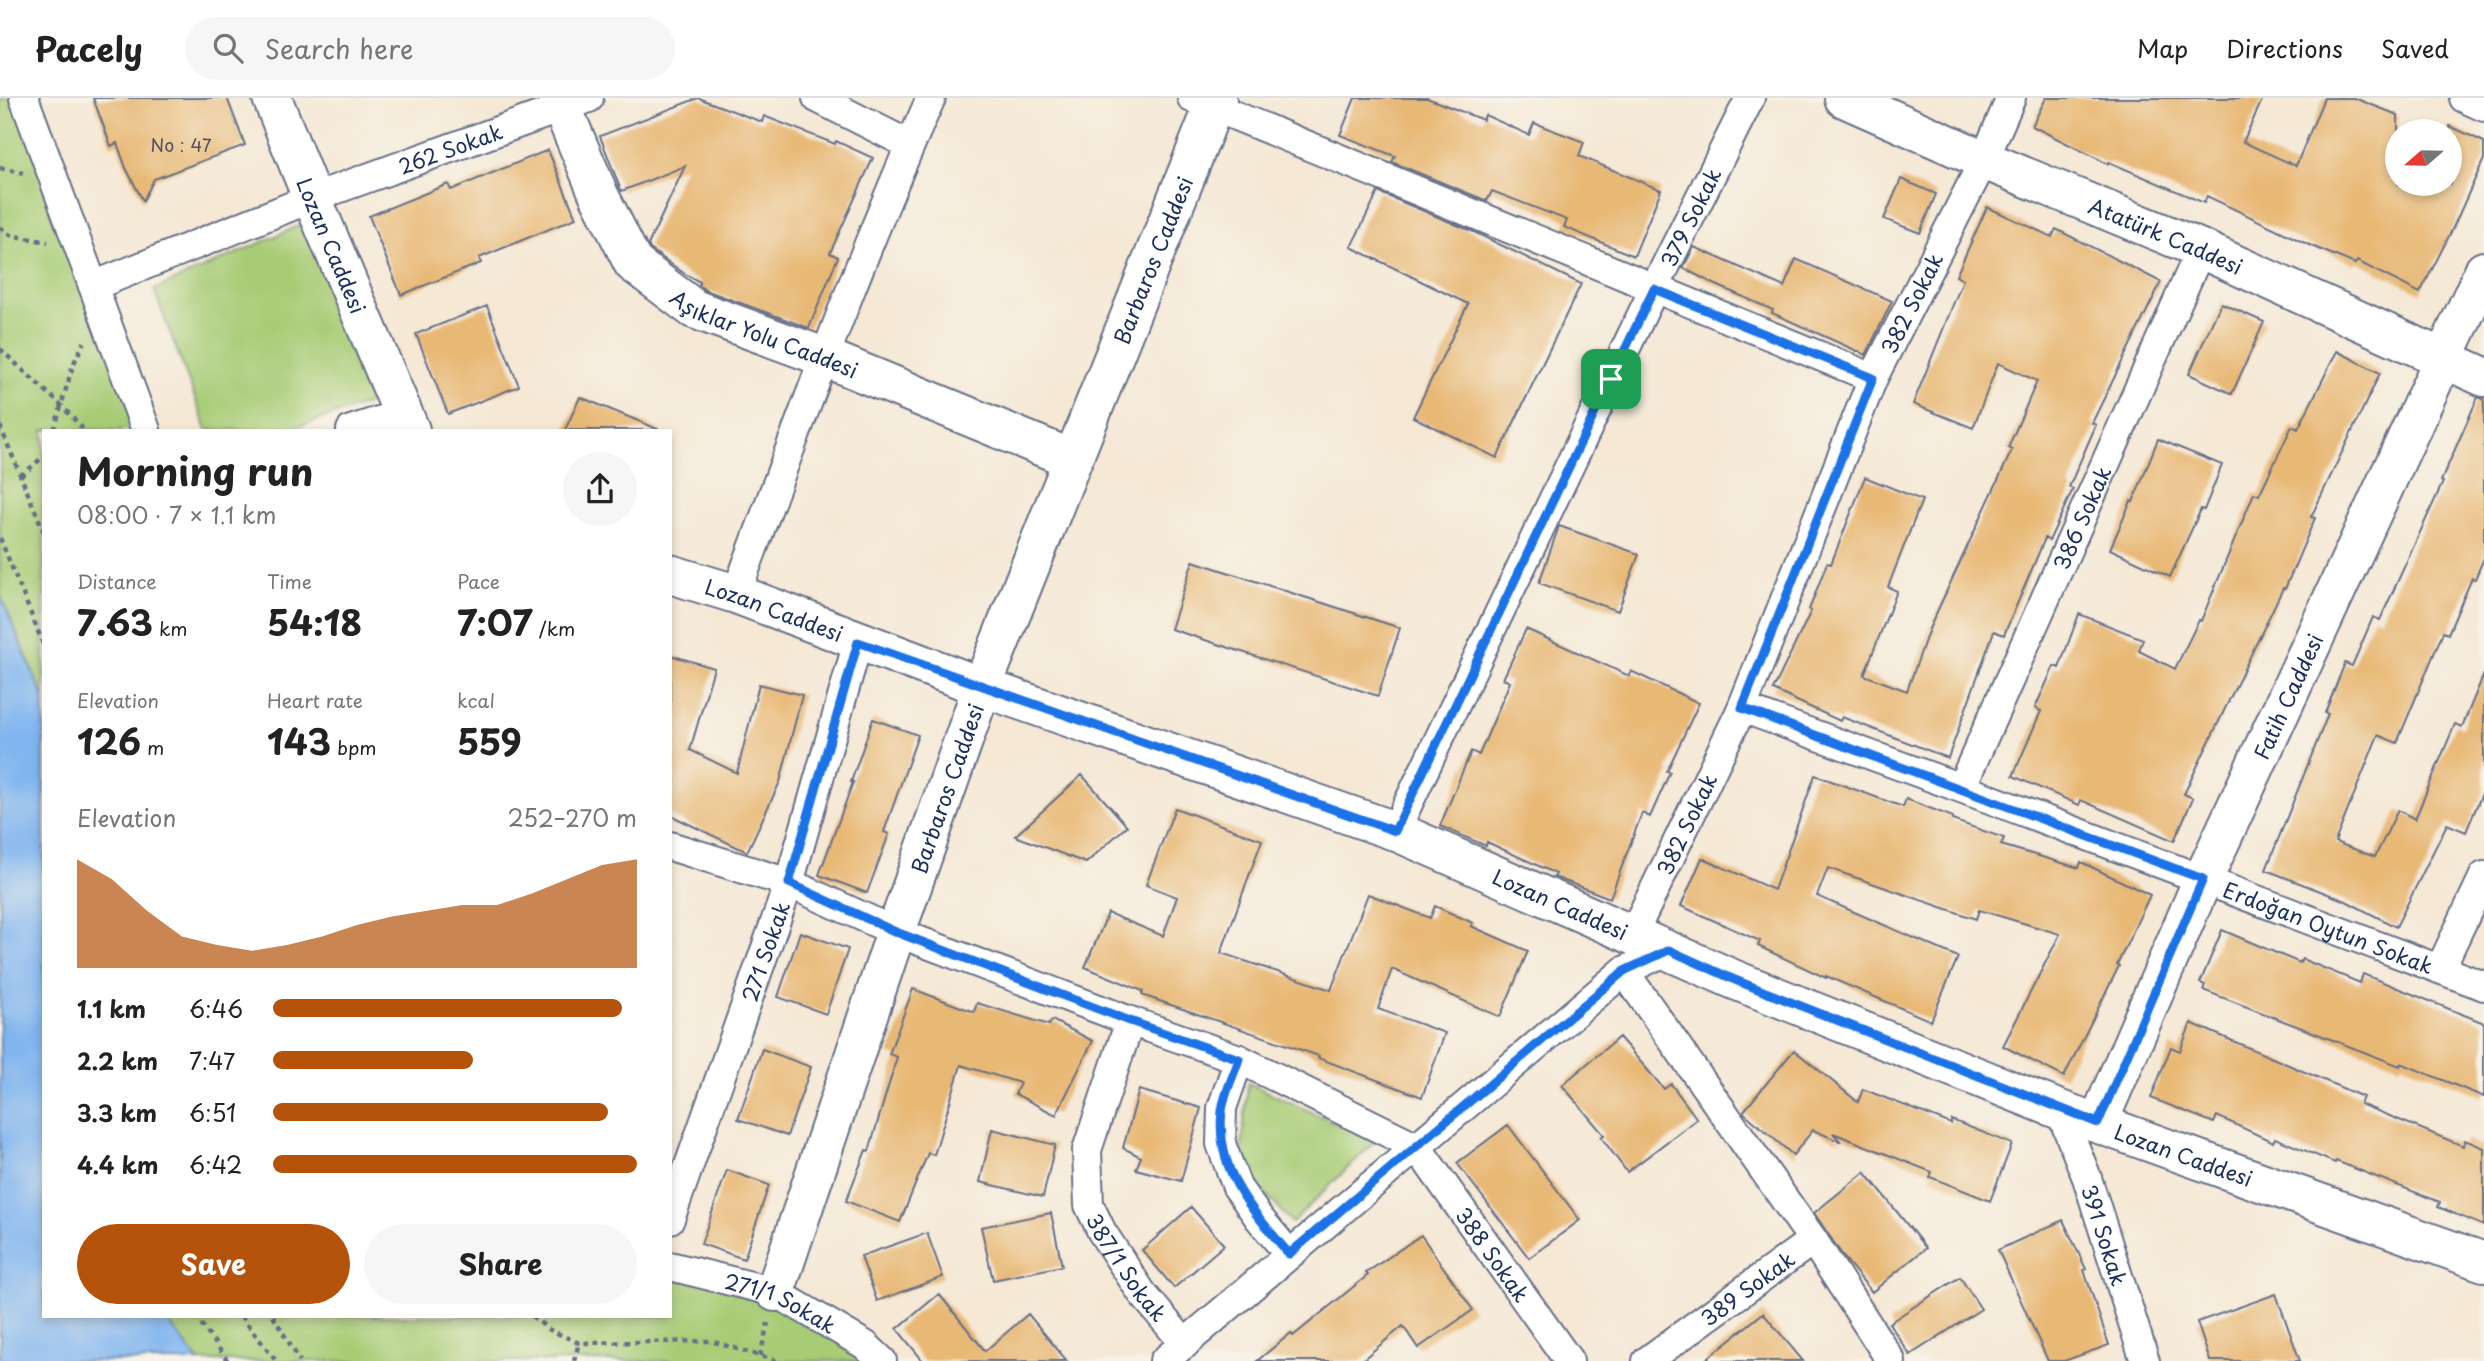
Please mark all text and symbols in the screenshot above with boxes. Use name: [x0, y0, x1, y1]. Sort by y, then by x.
search box: [185, 17, 675, 80]
text: Pacely: [35, 23, 143, 73]
icon: search: [209, 29, 247, 67]
text: Search here: [265, 29, 413, 68]
text: Map: [2137, 30, 2188, 66]
text: Directions: [2226, 30, 2343, 66]
text: Saved: [2381, 30, 2449, 66]
street label: 262 Sokak: [394, 115, 507, 182]
north arrow: [2385, 119, 2462, 196]
map controls: [2385, 119, 2462, 196]
house number: No : 47: [150, 131, 212, 158]
street label: 379 Sokak: [1652, 162, 1729, 273]
street label: Barbaros Caddesi: [1104, 171, 1200, 349]
street label: Lozan Caddesi: [289, 172, 375, 318]
street label: Atatürk Caddesi: [2084, 189, 2248, 282]
street label: 382 Sokak: [1872, 247, 1950, 359]
street label: Aşıklar Yolu Caddesi: [664, 281, 863, 385]
pin: [1581, 349, 1641, 409]
icon: arrive: [1592, 360, 1630, 398]
text: Morning run: [77, 442, 313, 499]
button: share: [563, 452, 637, 526]
street label: 386 Sokak: [2044, 460, 2119, 575]
text: 08:00 · 7 × 1.1 km: [77, 497, 276, 532]
text: Distance: [77, 567, 157, 595]
text: Time: [267, 567, 312, 595]
text: Pace: [457, 567, 500, 595]
street label: Lozan Caddesi: [701, 570, 848, 649]
text: 7.63: [77, 595, 153, 648]
text: 54:18: [267, 595, 362, 648]
text: 7:07: [457, 595, 533, 648]
text: km: [153, 614, 188, 642]
text: /km: [533, 614, 575, 642]
street label: Fatih Caddesi: [2245, 628, 2330, 764]
text: Elevation: [77, 686, 159, 714]
text: Heart rate: [267, 686, 363, 714]
text: kcal: [457, 686, 495, 714]
street label: Barbaros Caddesi: [902, 699, 991, 878]
text: 126: [77, 714, 141, 767]
text: 143: [267, 714, 331, 767]
text: 559: [457, 714, 522, 767]
text: m: [141, 733, 164, 761]
text: bpm: [331, 733, 377, 761]
street label: 382 Sokak: [1648, 768, 1724, 880]
text: Elevation: [77, 800, 176, 835]
text: 252–270 m: [508, 800, 637, 835]
street label: Lozan Caddesi: [1488, 860, 1633, 947]
street label: Erdoğan Oytun Sokak: [2219, 873, 2438, 981]
street label: 271 Sokak: [732, 897, 797, 1006]
text: 1.1 km: [77, 991, 146, 1026]
text: 6:46: [189, 991, 243, 1026]
text: 2.2 km: [77, 1043, 158, 1078]
text: 7:47: [189, 1043, 235, 1078]
text: 3.3 km: [77, 1095, 157, 1130]
text: 6:51: [189, 1095, 236, 1130]
street label: Lozan Caddesi: [2110, 1115, 2257, 1194]
text: 4.4 km: [77, 1147, 158, 1182]
text: 6:42: [189, 1147, 242, 1182]
street label: 391 Sokak: [2074, 1180, 2136, 1290]
street label: 388 Sokak: [1448, 1200, 1538, 1308]
street label: 387/1 Sokak: [1079, 1208, 1175, 1328]
button: Save: [77, 1224, 350, 1304]
button: Share: [364, 1224, 637, 1304]
street label: 389 Sokak: [1694, 1243, 1801, 1333]
street label: 271/1 Sokak: [721, 1264, 843, 1341]

